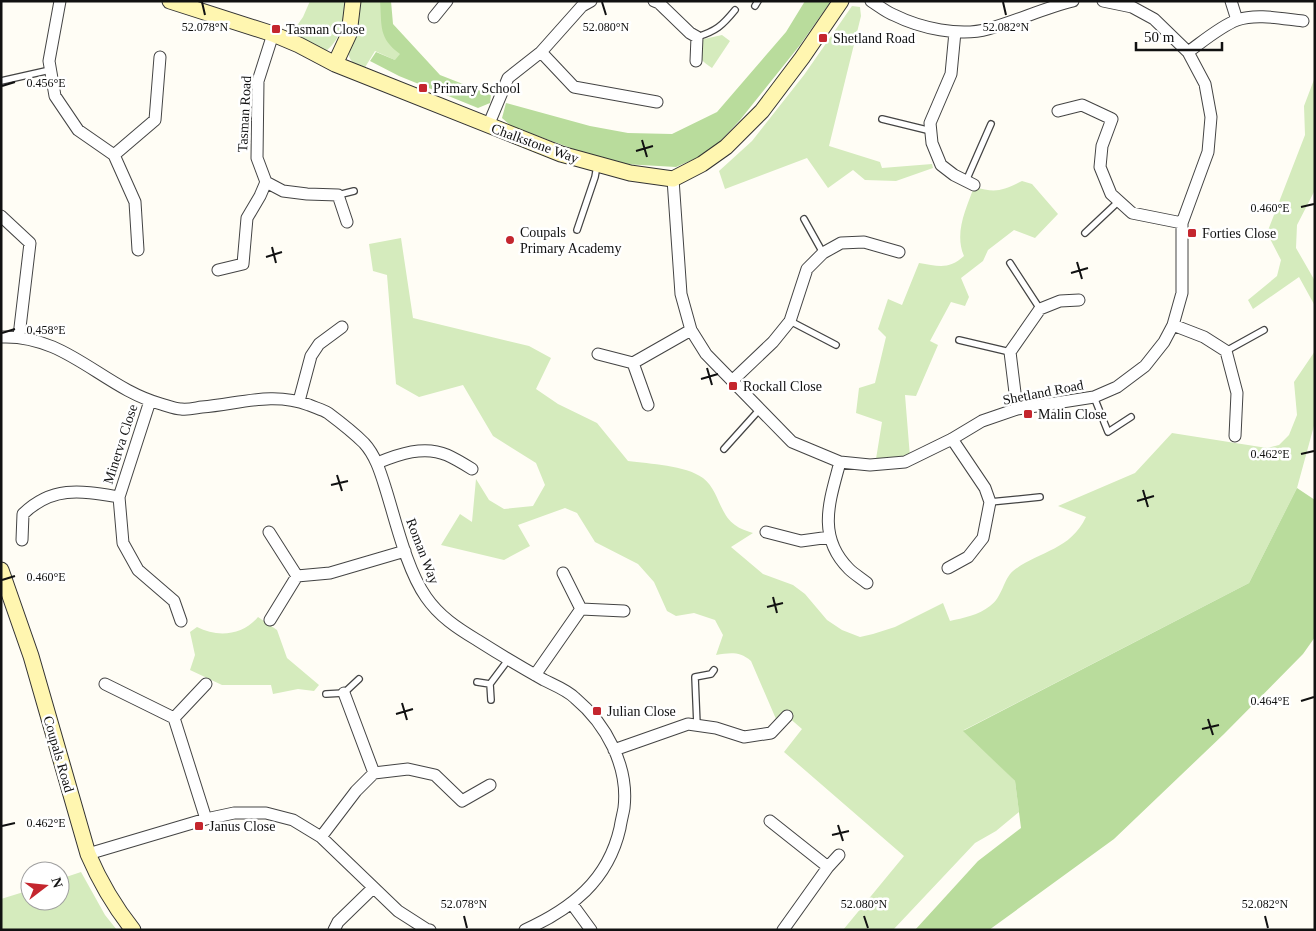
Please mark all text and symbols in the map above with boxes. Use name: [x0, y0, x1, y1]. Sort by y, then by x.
text: 52.078°N: [182, 20, 229, 34]
text: 52.080°N: [583, 20, 630, 34]
text: 52.082°N: [983, 20, 1030, 34]
scale bar: [1136, 20, 1222, 52]
place label: Tasman Close: [286, 22, 365, 37]
marker: Tasman Close: [270, 23, 282, 35]
text: 50 m: [1144, 29, 1175, 45]
place label: Shetland Road: [833, 31, 915, 46]
marker: Shetland Road: [817, 32, 829, 44]
street label: Tasman Road: [235, 75, 254, 153]
text: 0.456°E: [26, 76, 66, 90]
place label: Primary School: [433, 81, 521, 96]
marker: Primary School: [417, 82, 429, 94]
street label: Chalkstone Way: [489, 121, 580, 166]
text: 0.460°E: [1250, 201, 1290, 215]
place label: Coupals Primary Academy: [520, 225, 621, 256]
place label: Forties Close: [1202, 226, 1276, 241]
marker: Forties Close: [1186, 227, 1198, 239]
marker: Coupals Primary Academy: [504, 234, 516, 246]
text: 0.458°E: [26, 323, 66, 337]
street label: Shetland Road: [1001, 377, 1085, 408]
place label: Rockall Close: [743, 379, 822, 394]
marker: Rockall Close: [727, 380, 739, 392]
street label: Minerva Close: [101, 402, 140, 486]
place label: Malin Close: [1038, 407, 1107, 422]
marker: Malin Close: [1022, 408, 1034, 420]
text: 0.462°E: [1250, 447, 1290, 461]
street label: Roman Way: [403, 516, 442, 586]
text: 0.460°E: [26, 570, 66, 584]
text: 0.464°E: [1250, 694, 1290, 708]
place label: Julian Close: [607, 704, 676, 719]
marker: Julian Close: [591, 705, 603, 717]
street label: Coupals Road: [40, 714, 77, 794]
text: 0.462°E: [26, 816, 66, 830]
place label: Janus Close: [209, 819, 276, 834]
marker: Janus Close: [193, 820, 205, 832]
north arrow: [20, 861, 70, 911]
text: N: [48, 876, 66, 889]
text: 52.078°N: [441, 897, 488, 911]
text: 52.080°N: [841, 897, 888, 911]
text: 52.082°N: [1242, 897, 1289, 911]

